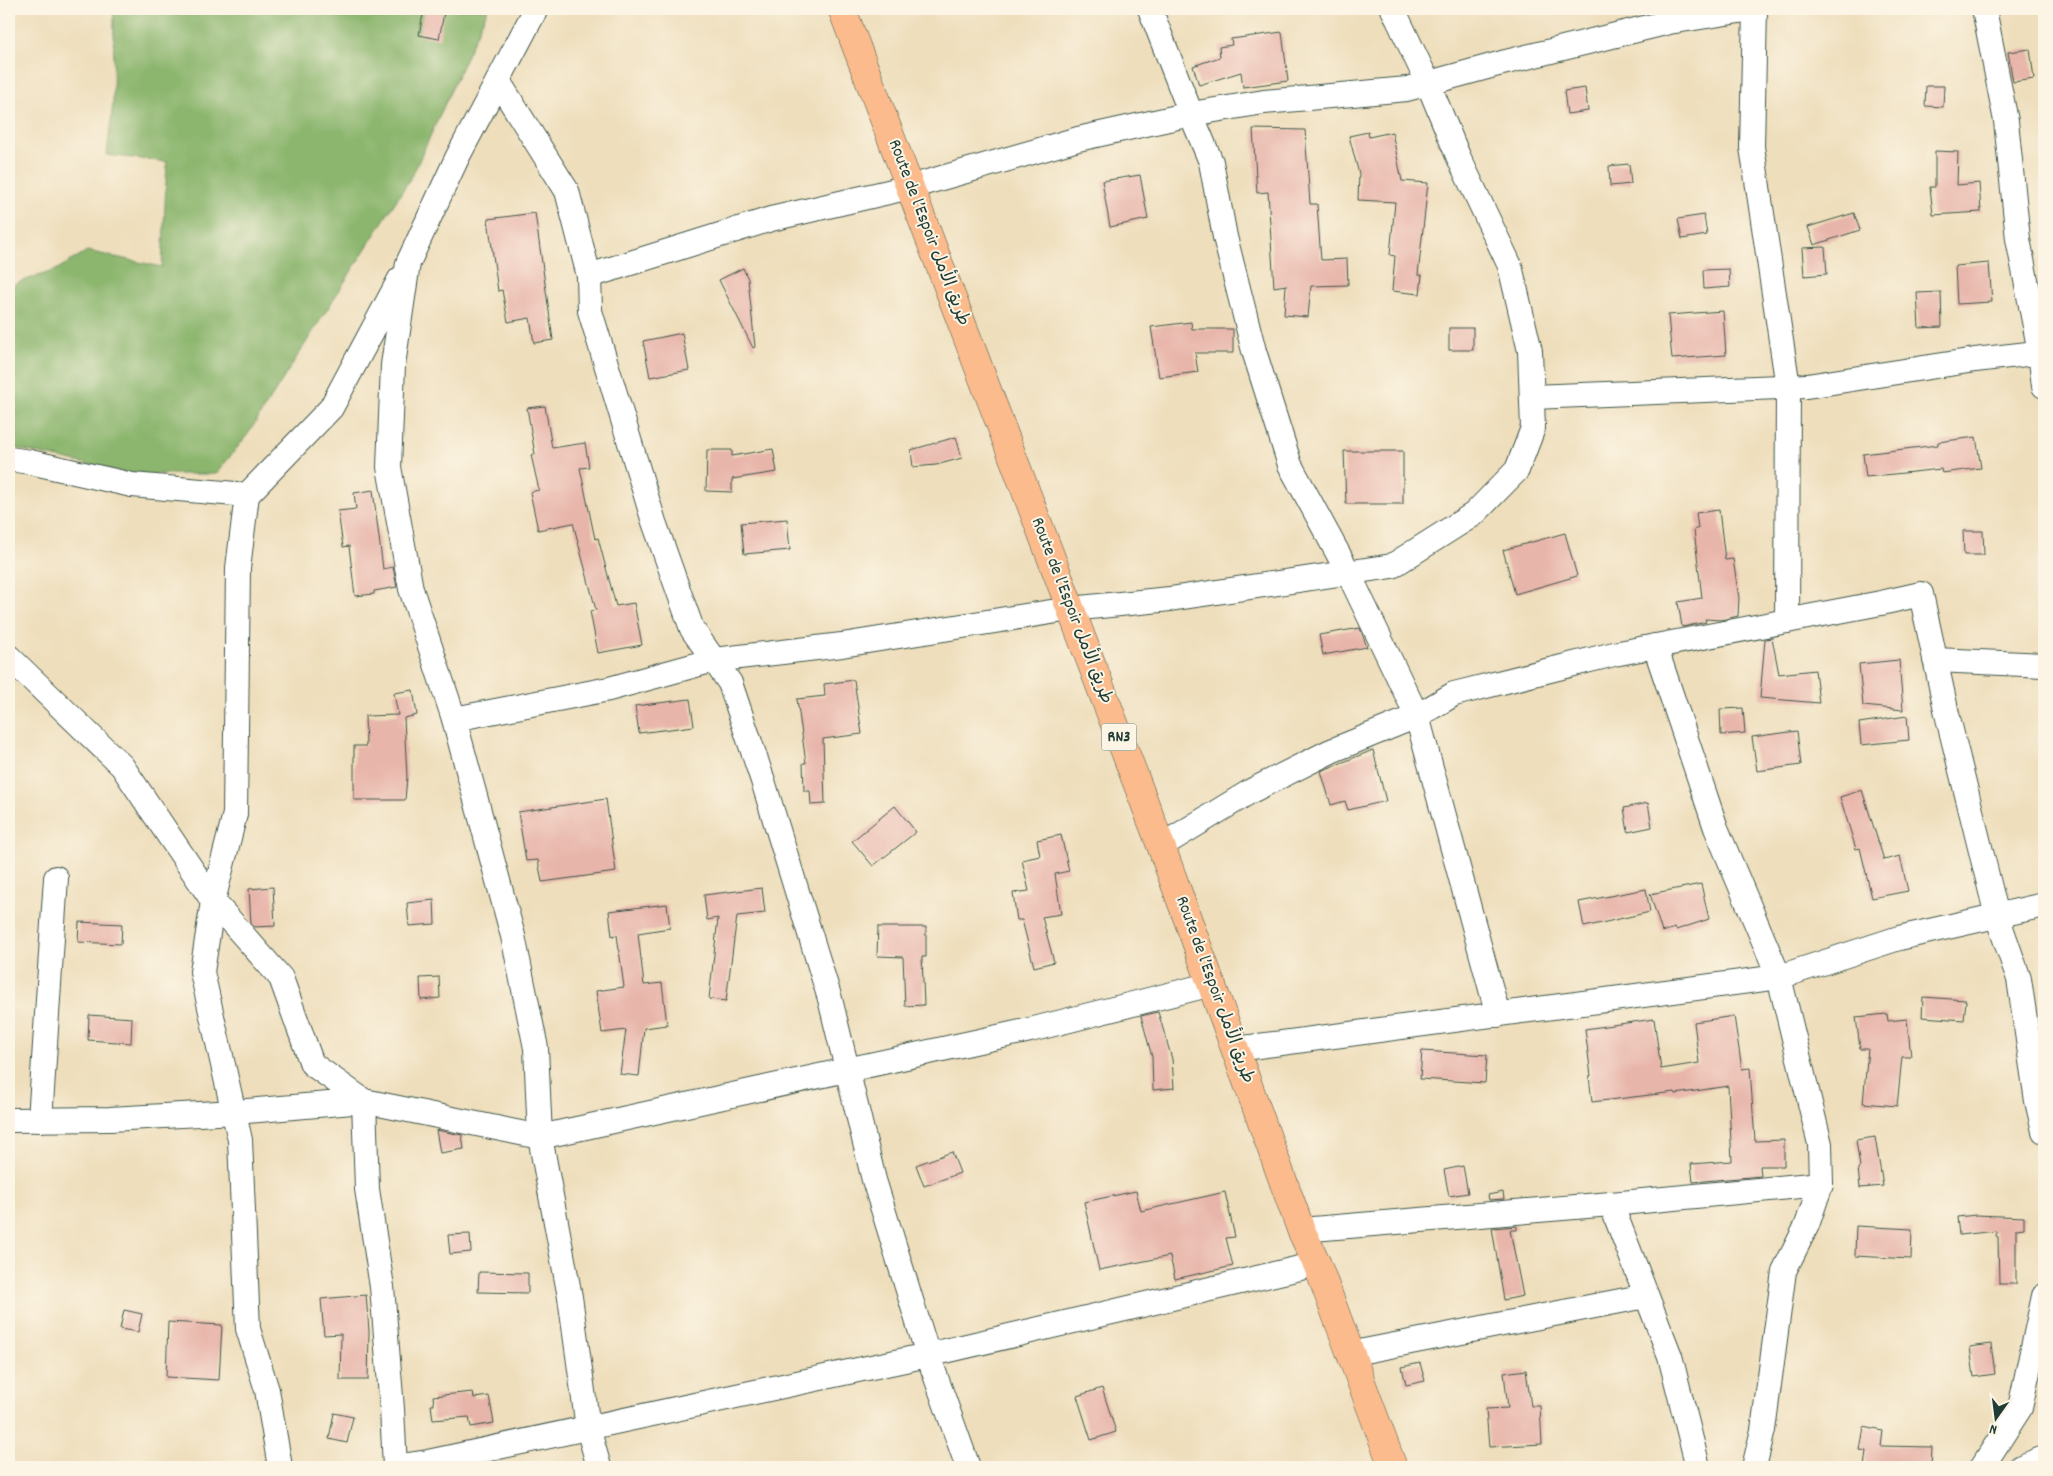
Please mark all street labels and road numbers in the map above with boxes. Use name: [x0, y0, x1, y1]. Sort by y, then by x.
street label: Route de l’Espoir طريق الأمل: [881, 135, 977, 330]
street label: Route de l’Espoir طريق الأمل: [1024, 513, 1120, 708]
road number: RN3: [1102, 724, 1136, 750]
street label: Route de l’Espoir طريق الأمل: [1168, 892, 1261, 1087]

